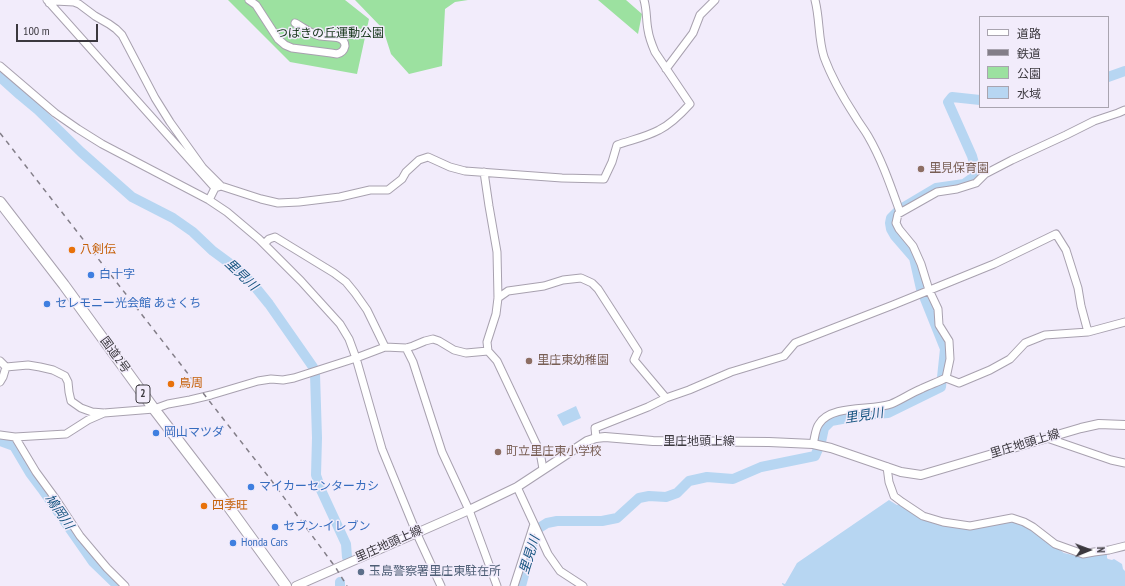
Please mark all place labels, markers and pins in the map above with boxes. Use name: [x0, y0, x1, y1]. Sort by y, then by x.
place label: 里見保育園: [929, 162, 989, 176]
marker: 里見保育園: [916, 164, 926, 174]
place label: 八剣伝: [80, 243, 116, 257]
marker: 八剣伝: [67, 245, 77, 255]
place label: 白十字: [99, 268, 135, 282]
marker: 白十字: [86, 270, 96, 280]
place label: セレモニー光会館 あさくち: [55, 297, 202, 311]
marker: セレモニー光会館 あさくち: [42, 299, 52, 309]
place label: 里庄東幼稚園: [537, 354, 609, 368]
marker: 里庄東幼稚園: [524, 356, 534, 366]
place label: 鳥周: [179, 377, 203, 391]
marker: 鳥周: [166, 379, 176, 389]
place label: 岡山マツダ: [164, 426, 224, 440]
marker: 岡山マツダ: [151, 428, 161, 438]
place label: 町立里庄東小学校: [506, 445, 602, 459]
marker: 町立里庄東小学校: [493, 447, 503, 457]
place label: マイカーセンターカシ: [259, 480, 379, 494]
marker: マイカーセンターカシ: [246, 482, 256, 492]
place label: 四季旺: [212, 499, 248, 513]
marker: 四季旺: [199, 501, 209, 511]
place label: セブン-イレブン: [283, 520, 370, 534]
marker: セブン-イレブン: [270, 522, 280, 532]
place label: Honda Cars: [241, 536, 288, 550]
marker: Honda Cars: [228, 538, 238, 548]
place label: 玉島警察署里庄東駐在所: [369, 565, 501, 579]
marker: 玉島警察署里庄東駐在所: [356, 567, 366, 577]

